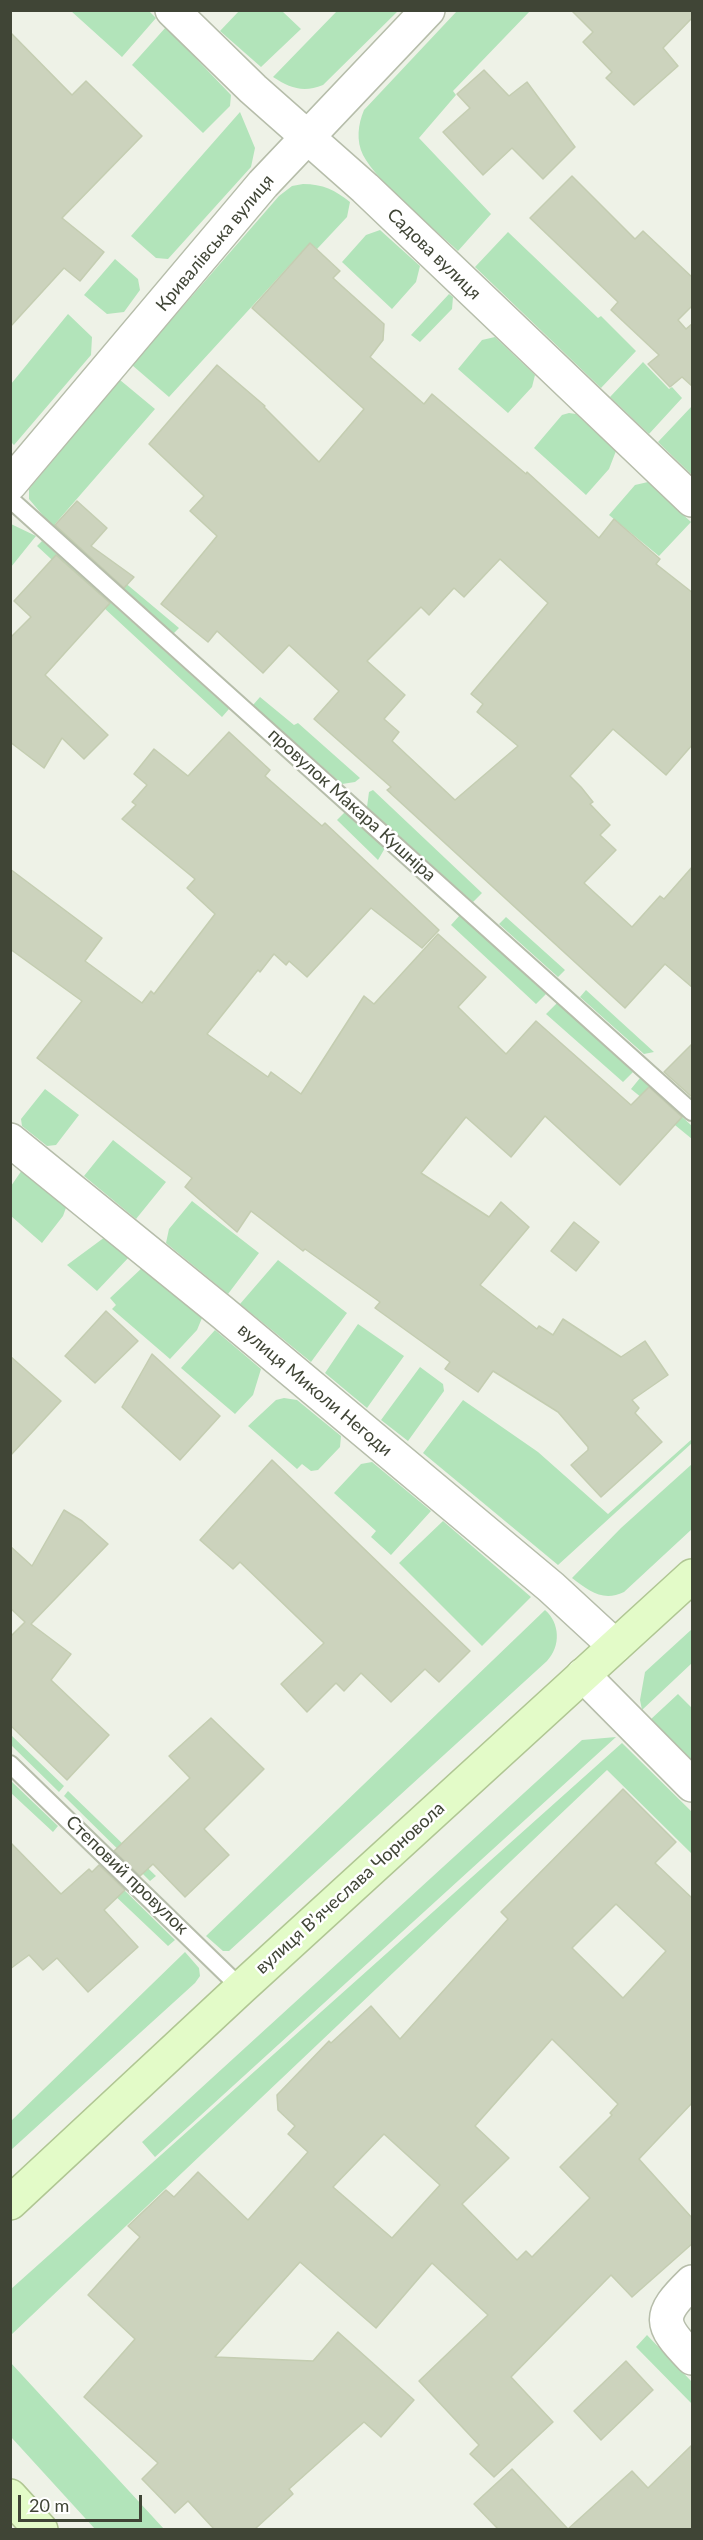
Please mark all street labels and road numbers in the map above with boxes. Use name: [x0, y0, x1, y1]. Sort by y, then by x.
street label: Кривалівська вулиця: [151, 170, 279, 316]
street label: Садова вулиця: [382, 204, 486, 304]
street label: провулок Макара Кушніра: [264, 724, 440, 886]
street label: вулиця Миколи Негоди: [233, 1319, 397, 1461]
street label: вулиця Вʼячеслава Чорновола: [251, 1797, 449, 1979]
street label: Степовий провулок: [61, 1811, 193, 1939]

